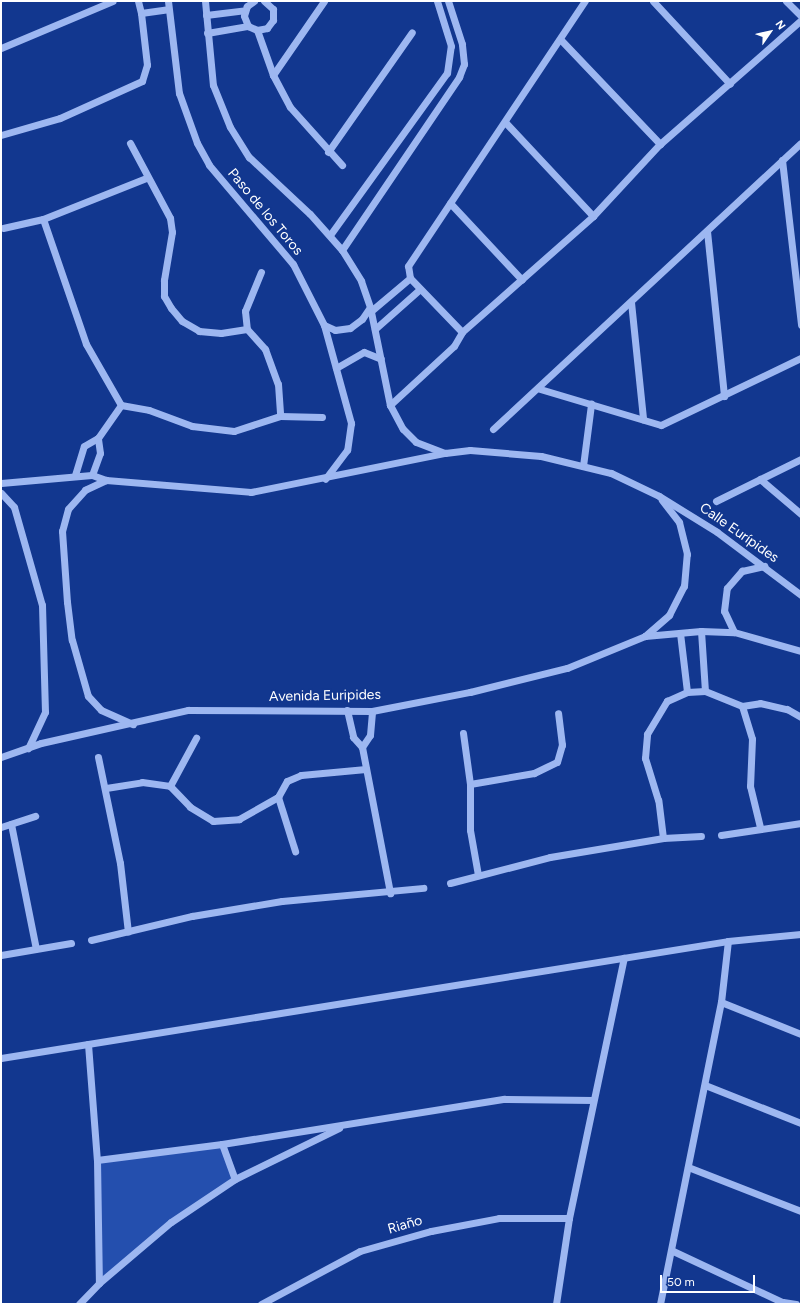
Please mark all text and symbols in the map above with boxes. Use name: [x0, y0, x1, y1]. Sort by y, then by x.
north arrow: [750, 12, 790, 52]
text: N: [773, 18, 788, 32]
street label: Paso de los Toros: [224, 165, 306, 259]
street label: Calle Eurípides: [696, 500, 782, 566]
street label: Avenida Euripides: [269, 687, 381, 705]
street label: Riaño: [386, 1212, 424, 1238]
scale bar: [662, 1267, 757, 1293]
text: 50 m: [667, 1275, 695, 1289]

